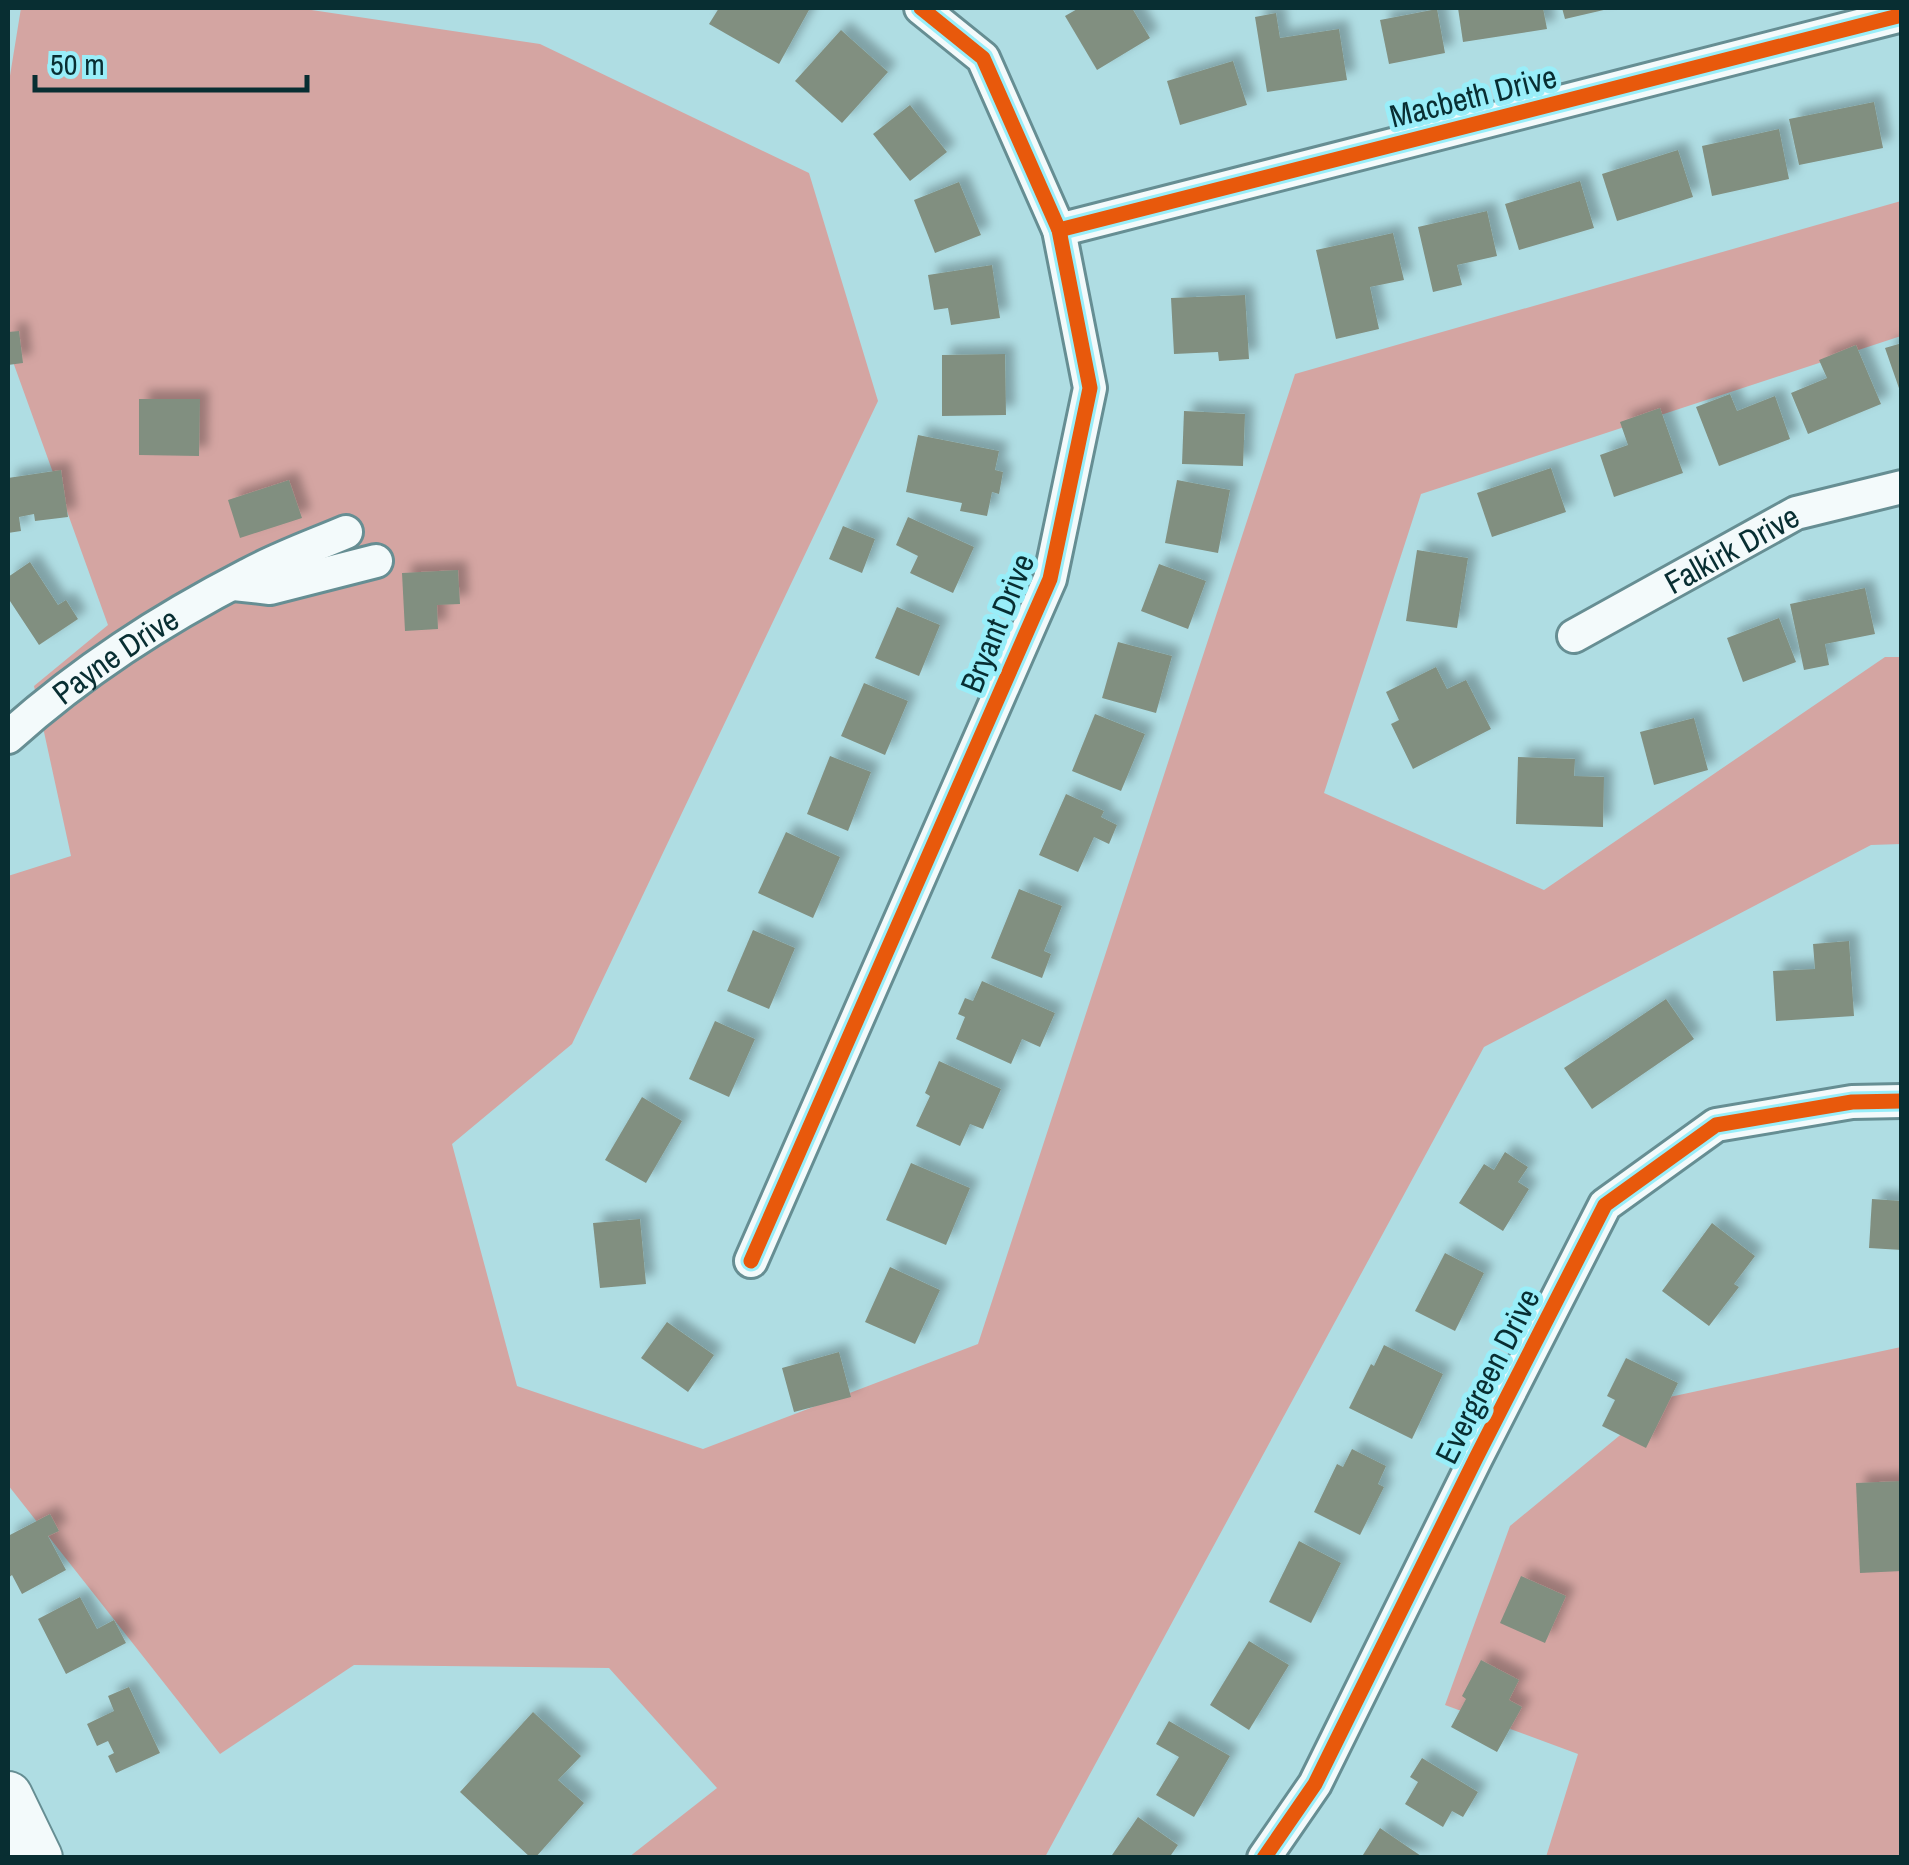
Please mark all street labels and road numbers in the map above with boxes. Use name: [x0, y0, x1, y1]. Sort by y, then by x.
street label: Macbeth Drive: [1385, 54, 1561, 138]
street label: Falkirk Drive: [1657, 494, 1806, 603]
street label: Bryant Drive: [950, 547, 1044, 699]
street label: Payne Drive: [43, 597, 186, 714]
street label: Evergreen Drive: [1424, 1281, 1550, 1471]

